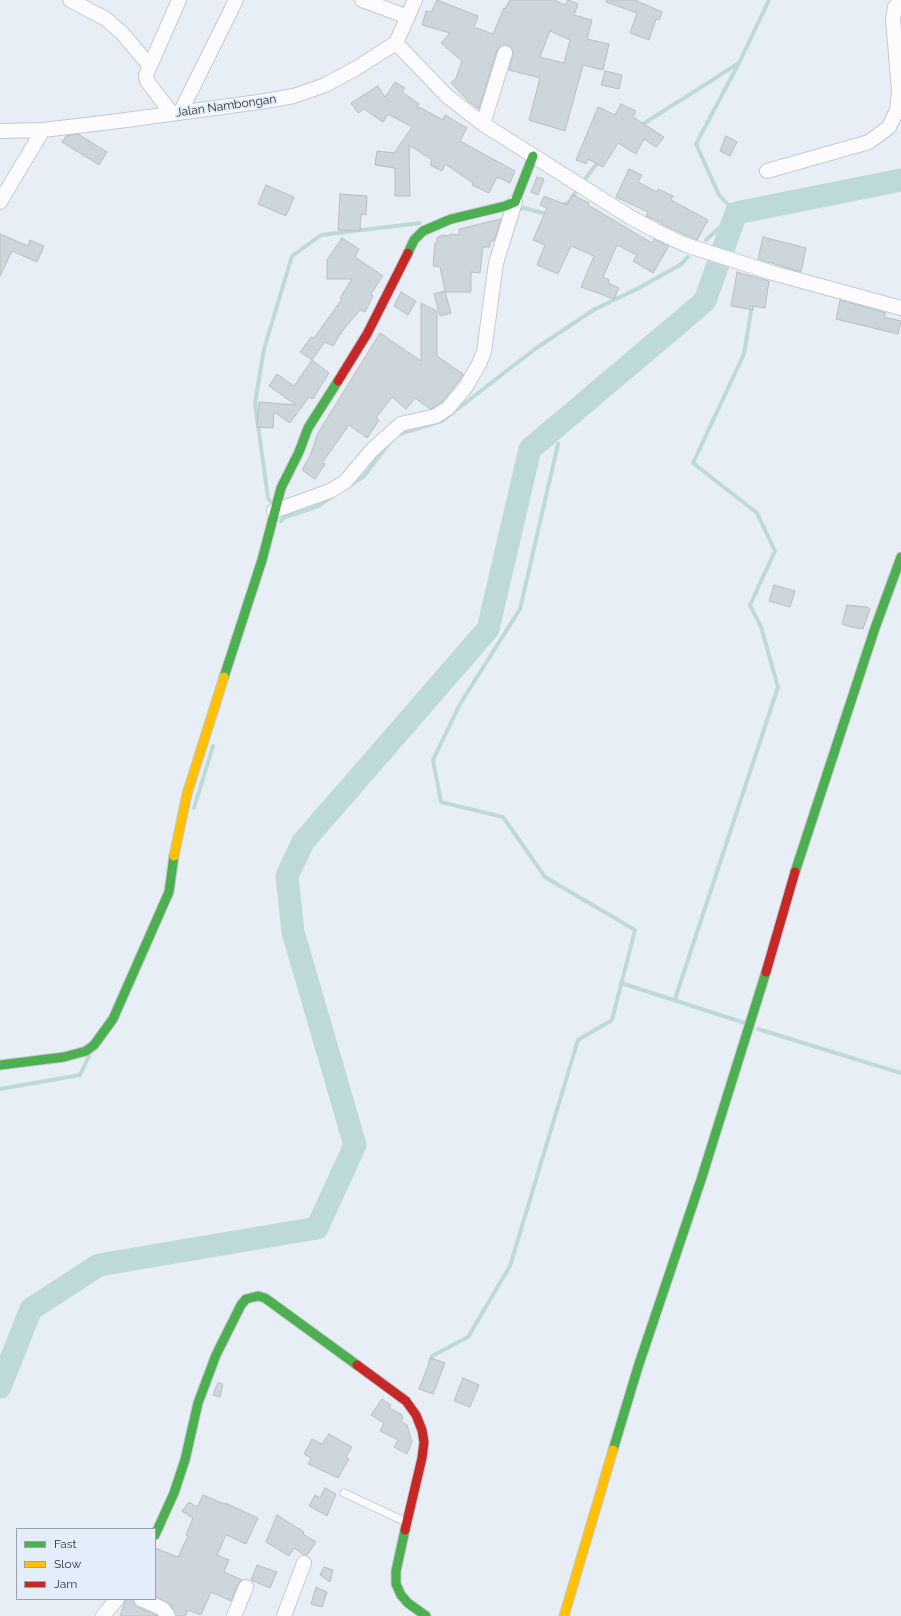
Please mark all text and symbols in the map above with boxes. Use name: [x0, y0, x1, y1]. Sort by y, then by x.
street label: Jalan Nambongan: [175, 92, 277, 120]
legend: [16, 1528, 156, 1600]
text: Fast: [54, 1537, 77, 1551]
text: Slow: [54, 1557, 81, 1571]
text: Jam: [54, 1577, 77, 1591]

